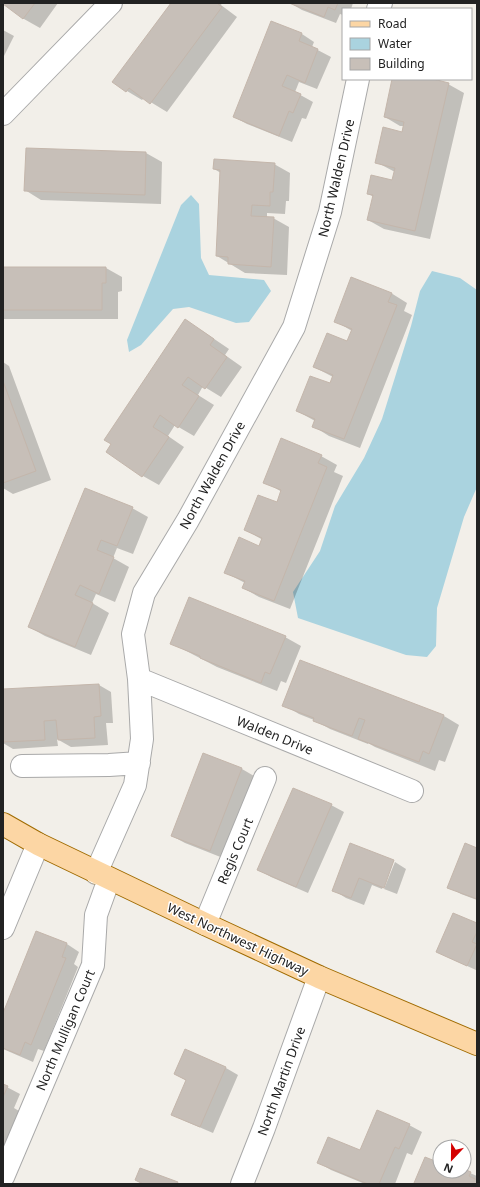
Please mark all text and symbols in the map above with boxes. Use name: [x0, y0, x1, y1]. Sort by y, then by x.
legend: [342, 8, 472, 80]
text: Road: [378, 15, 407, 32]
text: Water: [378, 35, 412, 52]
text: Building: [378, 55, 425, 72]
street label: North Walden Drive: [314, 117, 358, 239]
street label: North Walden Drive: [175, 418, 249, 532]
street label: Walden Drive: [234, 711, 316, 759]
street label: Regis Court: [213, 815, 257, 887]
street label: West Northwest Highway: [164, 898, 312, 980]
street label: North Mulligan Court: [31, 966, 99, 1093]
street label: North Martin Drive: [253, 1024, 309, 1138]
north arrow: [432, 1139, 472, 1179]
text: N: [441, 1160, 455, 1177]

